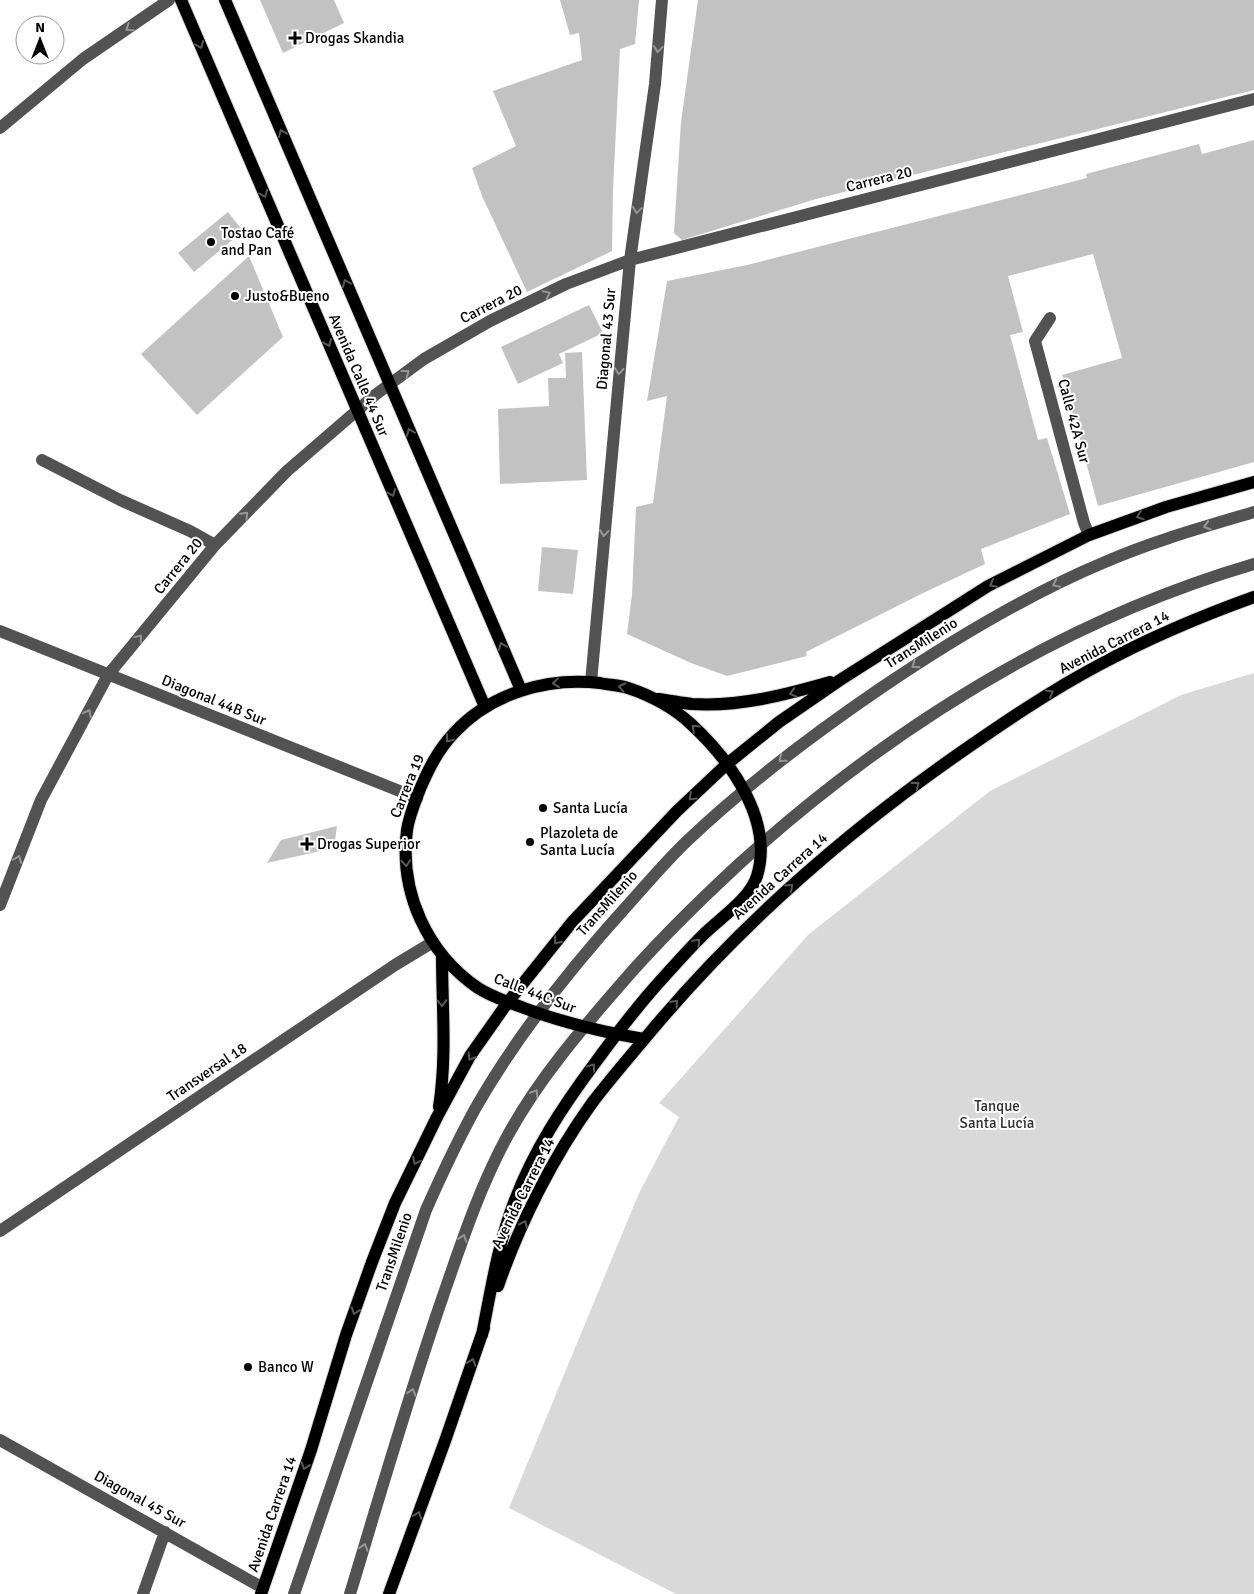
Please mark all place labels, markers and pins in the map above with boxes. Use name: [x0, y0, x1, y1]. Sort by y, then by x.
place label: Drogas Skandia: [305, 29, 404, 47]
marker: Drogas Skandia: [289, 32, 301, 44]
place label: Tostao Café and Pan: [221, 224, 294, 259]
marker: Tostao Café and Pan: [205, 236, 217, 248]
place label: Justo&Bueno: [245, 287, 330, 305]
marker: Justo&Bueno: [229, 290, 241, 302]
place label: Santa Lucía: [553, 799, 628, 817]
marker: Santa Lucía: [537, 802, 549, 814]
place label: Plazoleta de Santa Lucía: [540, 824, 618, 859]
place label: Drogas Superior: [317, 835, 421, 853]
marker: Plazoleta de Santa Lucía: [524, 836, 536, 848]
marker: Drogas Superior: [301, 838, 313, 850]
place label: Banco W: [258, 1358, 314, 1376]
marker: Banco W: [242, 1361, 254, 1373]

